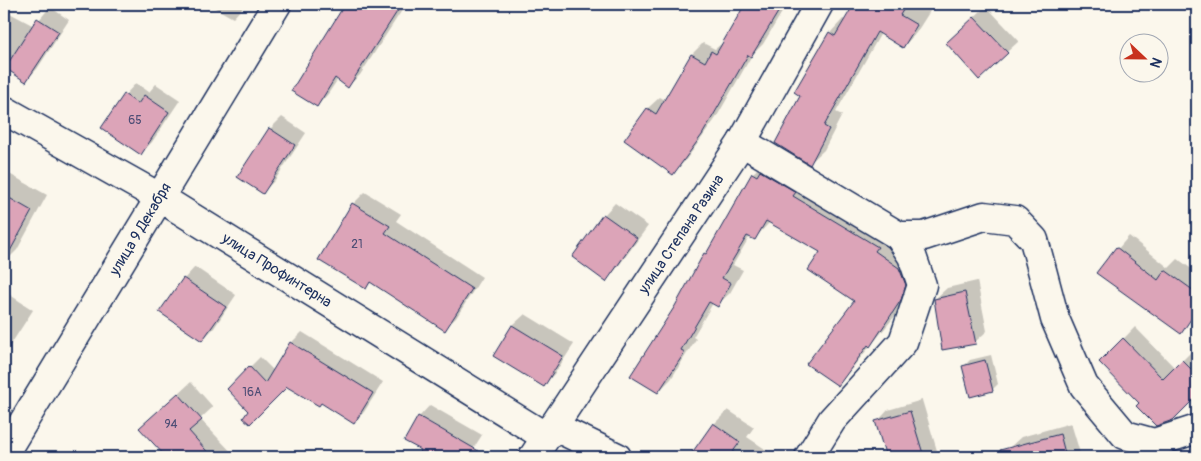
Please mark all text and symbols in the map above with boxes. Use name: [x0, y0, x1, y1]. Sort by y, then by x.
north arrow: [1118, 32, 1168, 82]
text: N: [1146, 55, 1165, 70]
house number: 65: [128, 113, 142, 128]
street label: улица Степана Разина: [634, 171, 728, 298]
street label: улица 9 Декабря: [105, 179, 176, 280]
street label: улица Профинтерна: [217, 228, 335, 312]
house number: 21: [351, 237, 363, 252]
house number: 16А: [242, 385, 262, 400]
house number: 94: [164, 417, 178, 432]

